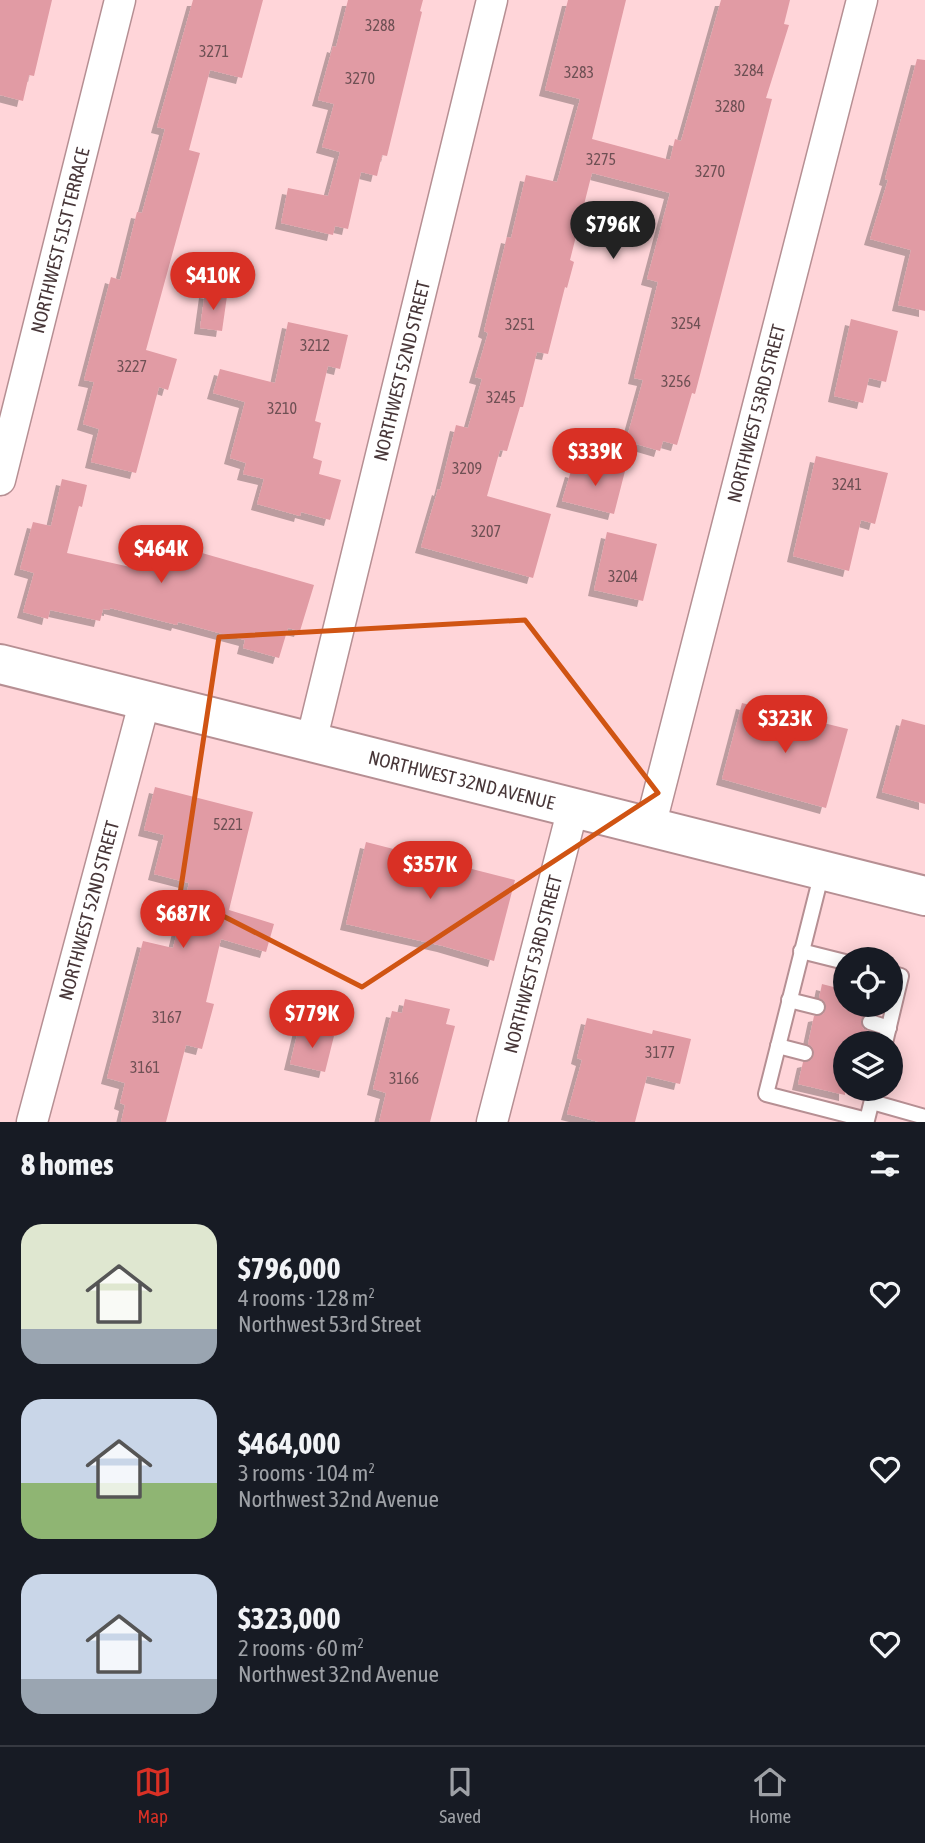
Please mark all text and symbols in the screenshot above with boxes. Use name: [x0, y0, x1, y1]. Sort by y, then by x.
house number: 3288: [365, 16, 395, 34]
house number: 3271: [199, 42, 229, 60]
house number: 3284: [734, 61, 764, 79]
house number: 3283: [564, 63, 594, 81]
house number: 3270: [345, 69, 375, 87]
house number: 3280: [715, 97, 745, 115]
street label: NORTHWEST 51ST TERRACE: [26, 145, 94, 335]
house number: 3275: [586, 150, 616, 168]
house number: 3270: [695, 162, 725, 180]
pin: $796K: [564, 202, 662, 261]
text: $796K: [586, 211, 640, 237]
pin: $410K: [164, 252, 262, 312]
text: $410K: [186, 262, 240, 288]
street label: NORTHWEST 52ND STREET: [369, 278, 434, 463]
house number: 3254: [671, 314, 701, 332]
house number: 3251: [505, 315, 535, 333]
street label: NORTHWEST 53RD STREET: [723, 321, 790, 505]
house number: 3212: [300, 336, 330, 354]
house number: 3227: [117, 357, 147, 375]
house number: 3256: [661, 372, 691, 390]
house number: 3245: [486, 388, 516, 406]
house number: 3210: [267, 399, 297, 417]
pin: $339K: [546, 428, 644, 488]
text: $339K: [568, 438, 622, 464]
house number: 3209: [452, 459, 482, 477]
house number: 3241: [832, 475, 862, 493]
house number: 3207: [471, 522, 501, 540]
pin: $464K: [112, 526, 210, 585]
text: $464K: [134, 535, 188, 561]
house number: 3204: [608, 567, 638, 585]
pin: $323K: [736, 696, 834, 755]
text: $323K: [758, 705, 812, 731]
street label: NORTHWEST 32ND AVENUE: [366, 746, 557, 814]
house number: 5221: [213, 815, 243, 833]
street label: NORTHWEST 52ND STREET: [54, 818, 123, 1003]
pin: $357K: [381, 842, 479, 901]
text: $357K: [403, 851, 457, 877]
street label: NORTHWEST 53RD STREET: [499, 872, 566, 1056]
pin: $687K: [134, 890, 232, 950]
text: $687K: [156, 900, 210, 926]
map controls: [833, 947, 903, 1101]
button: locate: [833, 947, 903, 1017]
pin: $779K: [263, 990, 361, 1050]
text: $779K: [285, 1000, 339, 1026]
house number: 3167: [152, 1008, 182, 1026]
button: layers: [833, 1031, 903, 1101]
house number: 3177: [645, 1043, 675, 1061]
house number: 3161: [130, 1058, 160, 1076]
house number: 3166: [389, 1069, 419, 1087]
icon: filters: [866, 1145, 904, 1183]
text: 8 homes: [21, 1147, 114, 1181]
text: $796,000: [238, 1251, 341, 1285]
icon: home: [77, 1252, 161, 1336]
icon: heart: [866, 1275, 904, 1313]
text: 4 rooms · 128 m²: [238, 1285, 375, 1311]
text: Northwest 53rd Street: [238, 1311, 421, 1337]
text: $464,000: [238, 1426, 341, 1460]
icon: home: [77, 1427, 161, 1511]
icon: heart: [866, 1450, 904, 1488]
text: 3 rooms · 104 m²: [238, 1460, 375, 1486]
text: Northwest 32nd Avenue: [238, 1486, 439, 1512]
text: $323,000: [238, 1601, 341, 1635]
icon: home: [77, 1602, 161, 1686]
icon: heart: [866, 1625, 904, 1663]
text: 2 rooms · 60 m²: [238, 1635, 364, 1661]
text: Northwest 32nd Avenue: [238, 1661, 439, 1687]
tab: Map: [134, 1763, 172, 1827]
tab: Saved: [439, 1763, 481, 1827]
tab: Home: [749, 1763, 791, 1827]

